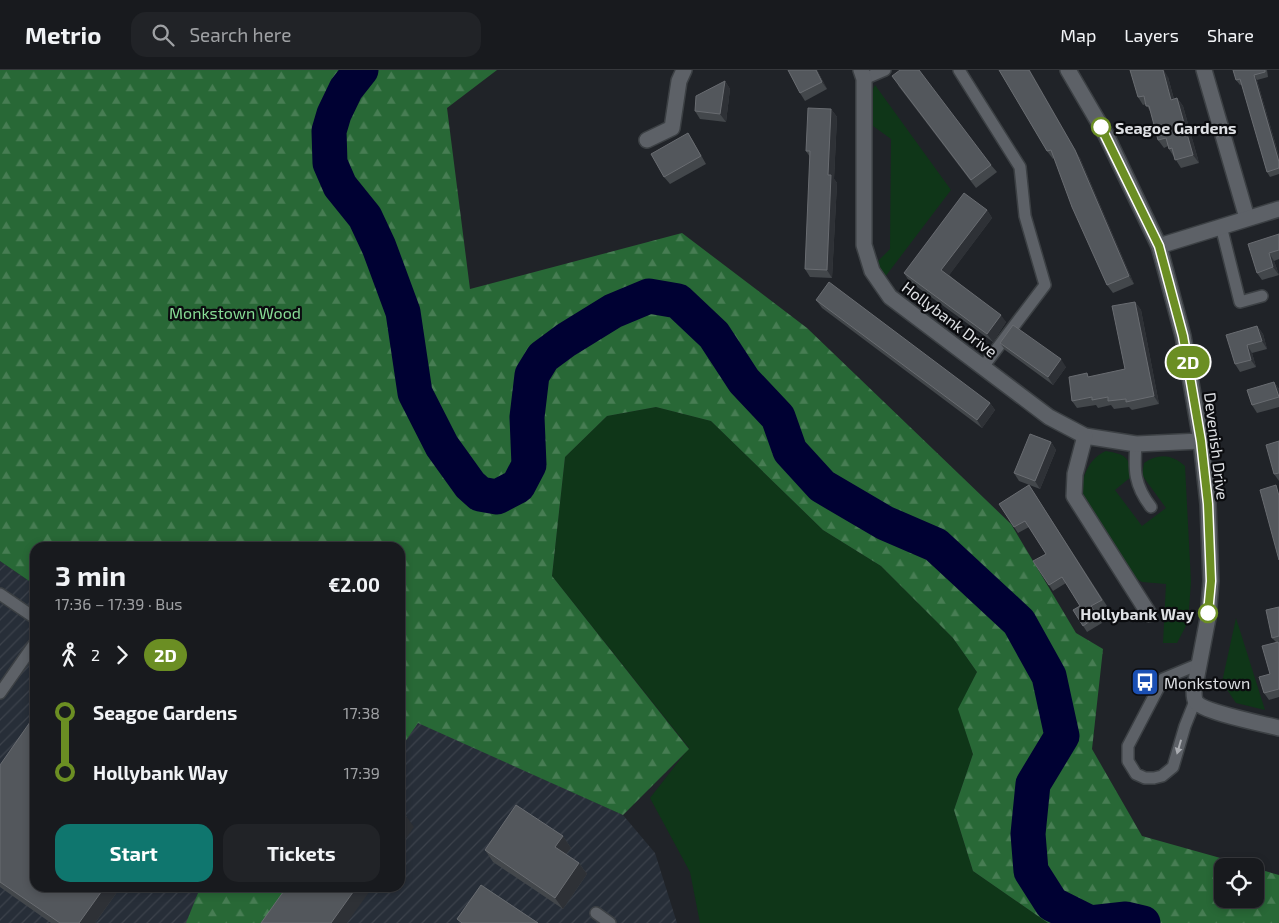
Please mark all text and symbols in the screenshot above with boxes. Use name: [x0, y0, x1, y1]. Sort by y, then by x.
search box: [131, 12, 481, 57]
text: Metrio: [25, 20, 101, 49]
icon: search: [149, 21, 177, 49]
text: Search here: [189, 23, 291, 46]
text: Map: [1060, 24, 1096, 46]
text: Layers: [1124, 24, 1179, 46]
text: Share: [1207, 24, 1254, 46]
marker: Seagoe Gardens: [1091, 117, 1111, 137]
place label: Seagoe Gardens: [1115, 118, 1237, 137]
street label: Hollybank Drive: [899, 277, 1001, 361]
park label: Monkstown Wood: [169, 303, 301, 322]
line badge: 2D: [1166, 346, 1210, 378]
text: 2D: [1177, 351, 1199, 373]
street label: Devenish Drive: [1201, 391, 1233, 501]
text: 3 min: [55, 558, 126, 592]
text: €2.00: [328, 573, 380, 596]
text: 17:36 – 17:39 · Bus: [55, 594, 182, 613]
marker: Hollybank Way: [1198, 603, 1218, 623]
place label: Hollybank Way: [1080, 604, 1194, 624]
icon: walk: [55, 641, 83, 669]
icon: forward: [108, 641, 136, 669]
text: 2D: [154, 644, 177, 666]
text: 2: [91, 645, 100, 664]
bus stop icon: Monkstown: [1130, 667, 1160, 697]
place label: Monkstown: [1164, 673, 1250, 692]
text: Seagoe Gardens: [93, 701, 237, 724]
text: 17:38: [343, 703, 380, 722]
one-way arrow: [1174, 739, 1182, 754]
text: Hollybank Way: [93, 761, 228, 784]
text: 17:39: [344, 763, 380, 782]
button: Start: [55, 824, 213, 882]
button: Tickets: [223, 824, 380, 882]
map controls: [1214, 858, 1264, 908]
button: locate: [1214, 858, 1264, 908]

